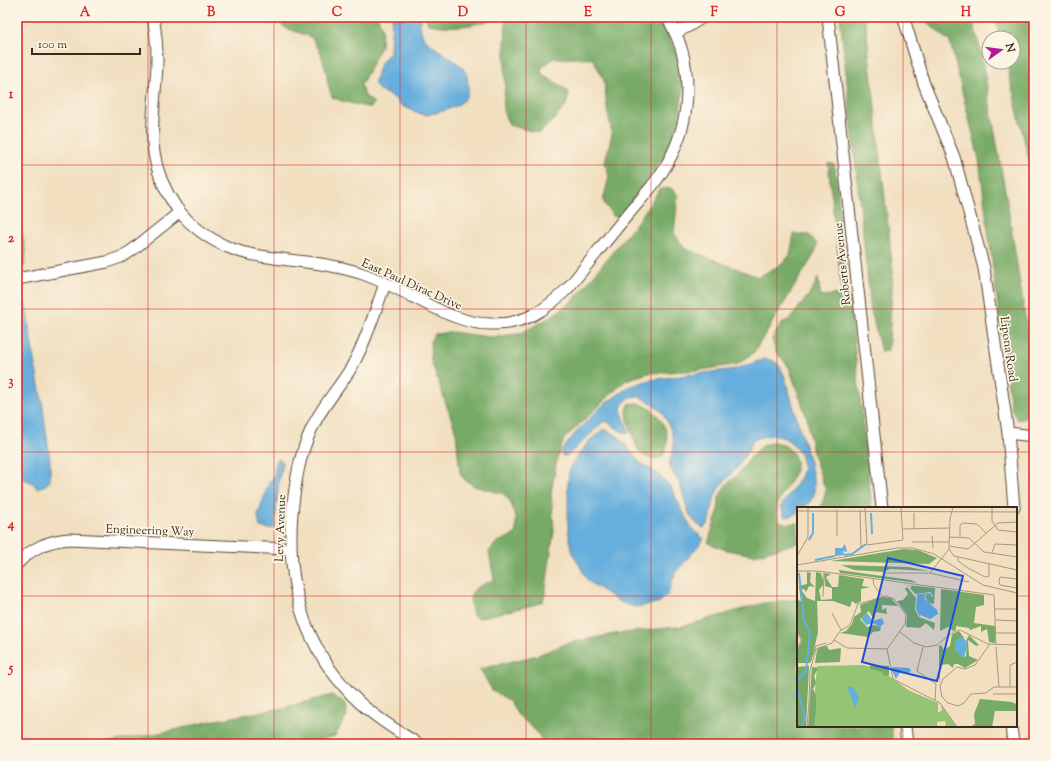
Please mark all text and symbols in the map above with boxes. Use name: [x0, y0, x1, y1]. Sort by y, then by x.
text: A: [80, 4, 91, 22]
text: B: [207, 4, 216, 22]
text: C: [332, 4, 342, 22]
text: D: [458, 4, 468, 22]
text: E: [584, 4, 592, 22]
text: F: [710, 4, 718, 22]
text: G: [835, 4, 846, 22]
text: H: [961, 4, 972, 22]
scale bar: [32, 30, 140, 56]
north arrow: [981, 30, 1021, 70]
text: 100 m: [38, 36, 67, 54]
text: N: [1001, 41, 1019, 54]
text: 1: [9, 86, 14, 104]
street label: Roberts Avenue: [830, 221, 856, 306]
text: 2: [8, 230, 15, 248]
street label: East Paul Dirac Drive: [358, 255, 465, 315]
street label: Lipona Road: [995, 315, 1022, 383]
text: 3: [8, 373, 14, 391]
street label: Levy Avenue: [271, 494, 291, 562]
inset map: [797, 507, 1017, 727]
text: 4: [7, 516, 15, 534]
street label: Engineering Way: [105, 520, 195, 542]
text: 5: [8, 660, 14, 678]

